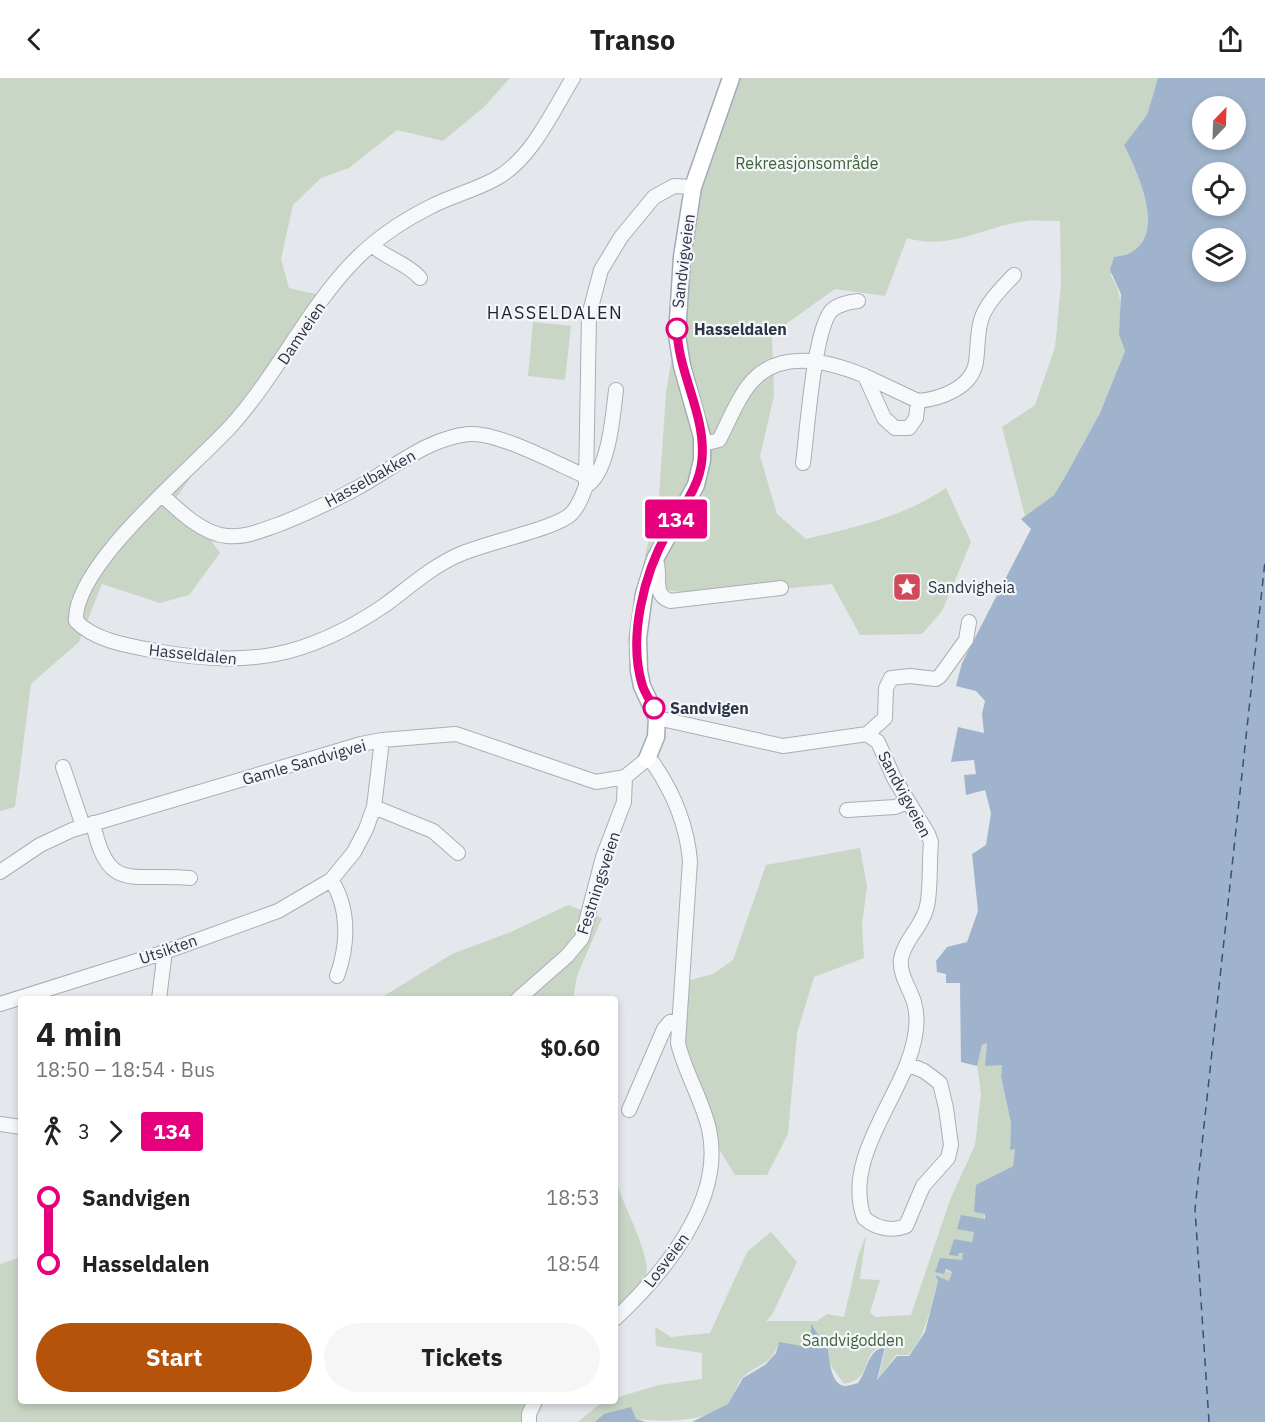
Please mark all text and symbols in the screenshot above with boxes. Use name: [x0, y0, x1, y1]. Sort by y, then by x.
text: Transo: [590, 22, 675, 57]
icon: back: [18, 23, 51, 56]
icon: share: [1214, 23, 1247, 56]
north arrow: [1192, 96, 1246, 150]
map controls: [1192, 96, 1246, 282]
park label: Rekreasjonsområde: [735, 153, 879, 173]
button: locate: [1192, 162, 1246, 216]
street label: Sandvigveien: [667, 213, 699, 309]
button: layers: [1192, 228, 1246, 282]
street label: Damveien: [273, 298, 329, 368]
district label: HASSELDALEN: [487, 301, 623, 324]
marker: Hasseldalen: [666, 318, 688, 340]
place label: Hasseldalen: [694, 319, 787, 339]
street label: Hasselbakken: [321, 445, 419, 511]
line badge: 134: [642, 500, 710, 538]
text: 134: [657, 505, 695, 533]
place icon: Sandvigheia: [891, 571, 923, 603]
place label: Sandvigheia: [928, 577, 1015, 597]
street label: Hasseldalen: [148, 639, 238, 669]
marker: Sandvigen: [643, 697, 665, 719]
place label: Sandvigen: [670, 698, 749, 718]
street label: Gamle Sandvigvei: [240, 735, 368, 789]
street label: Sandvigveien: [874, 747, 936, 841]
street label: Festningsveien: [572, 829, 624, 937]
street label: Utsikten: [136, 930, 200, 968]
text: 4 min: [36, 1012, 122, 1055]
text: $0.60: [540, 1033, 600, 1062]
text: 18:50 – 18:54 · Bus: [36, 1056, 215, 1083]
icon: walk: [36, 1115, 69, 1148]
icon: forward: [99, 1115, 132, 1148]
text: 134: [153, 1117, 191, 1145]
text: 3: [78, 1118, 90, 1145]
text: Sandvigen: [82, 1183, 190, 1212]
text: 18:53: [546, 1184, 600, 1211]
street label: Losveien: [639, 1229, 693, 1291]
text: Hasseldalen: [82, 1249, 210, 1278]
text: 18:54: [546, 1250, 600, 1277]
button: Start: [36, 1323, 312, 1392]
button: Tickets: [324, 1323, 600, 1392]
park label: Sandvigodden: [802, 1330, 904, 1350]

